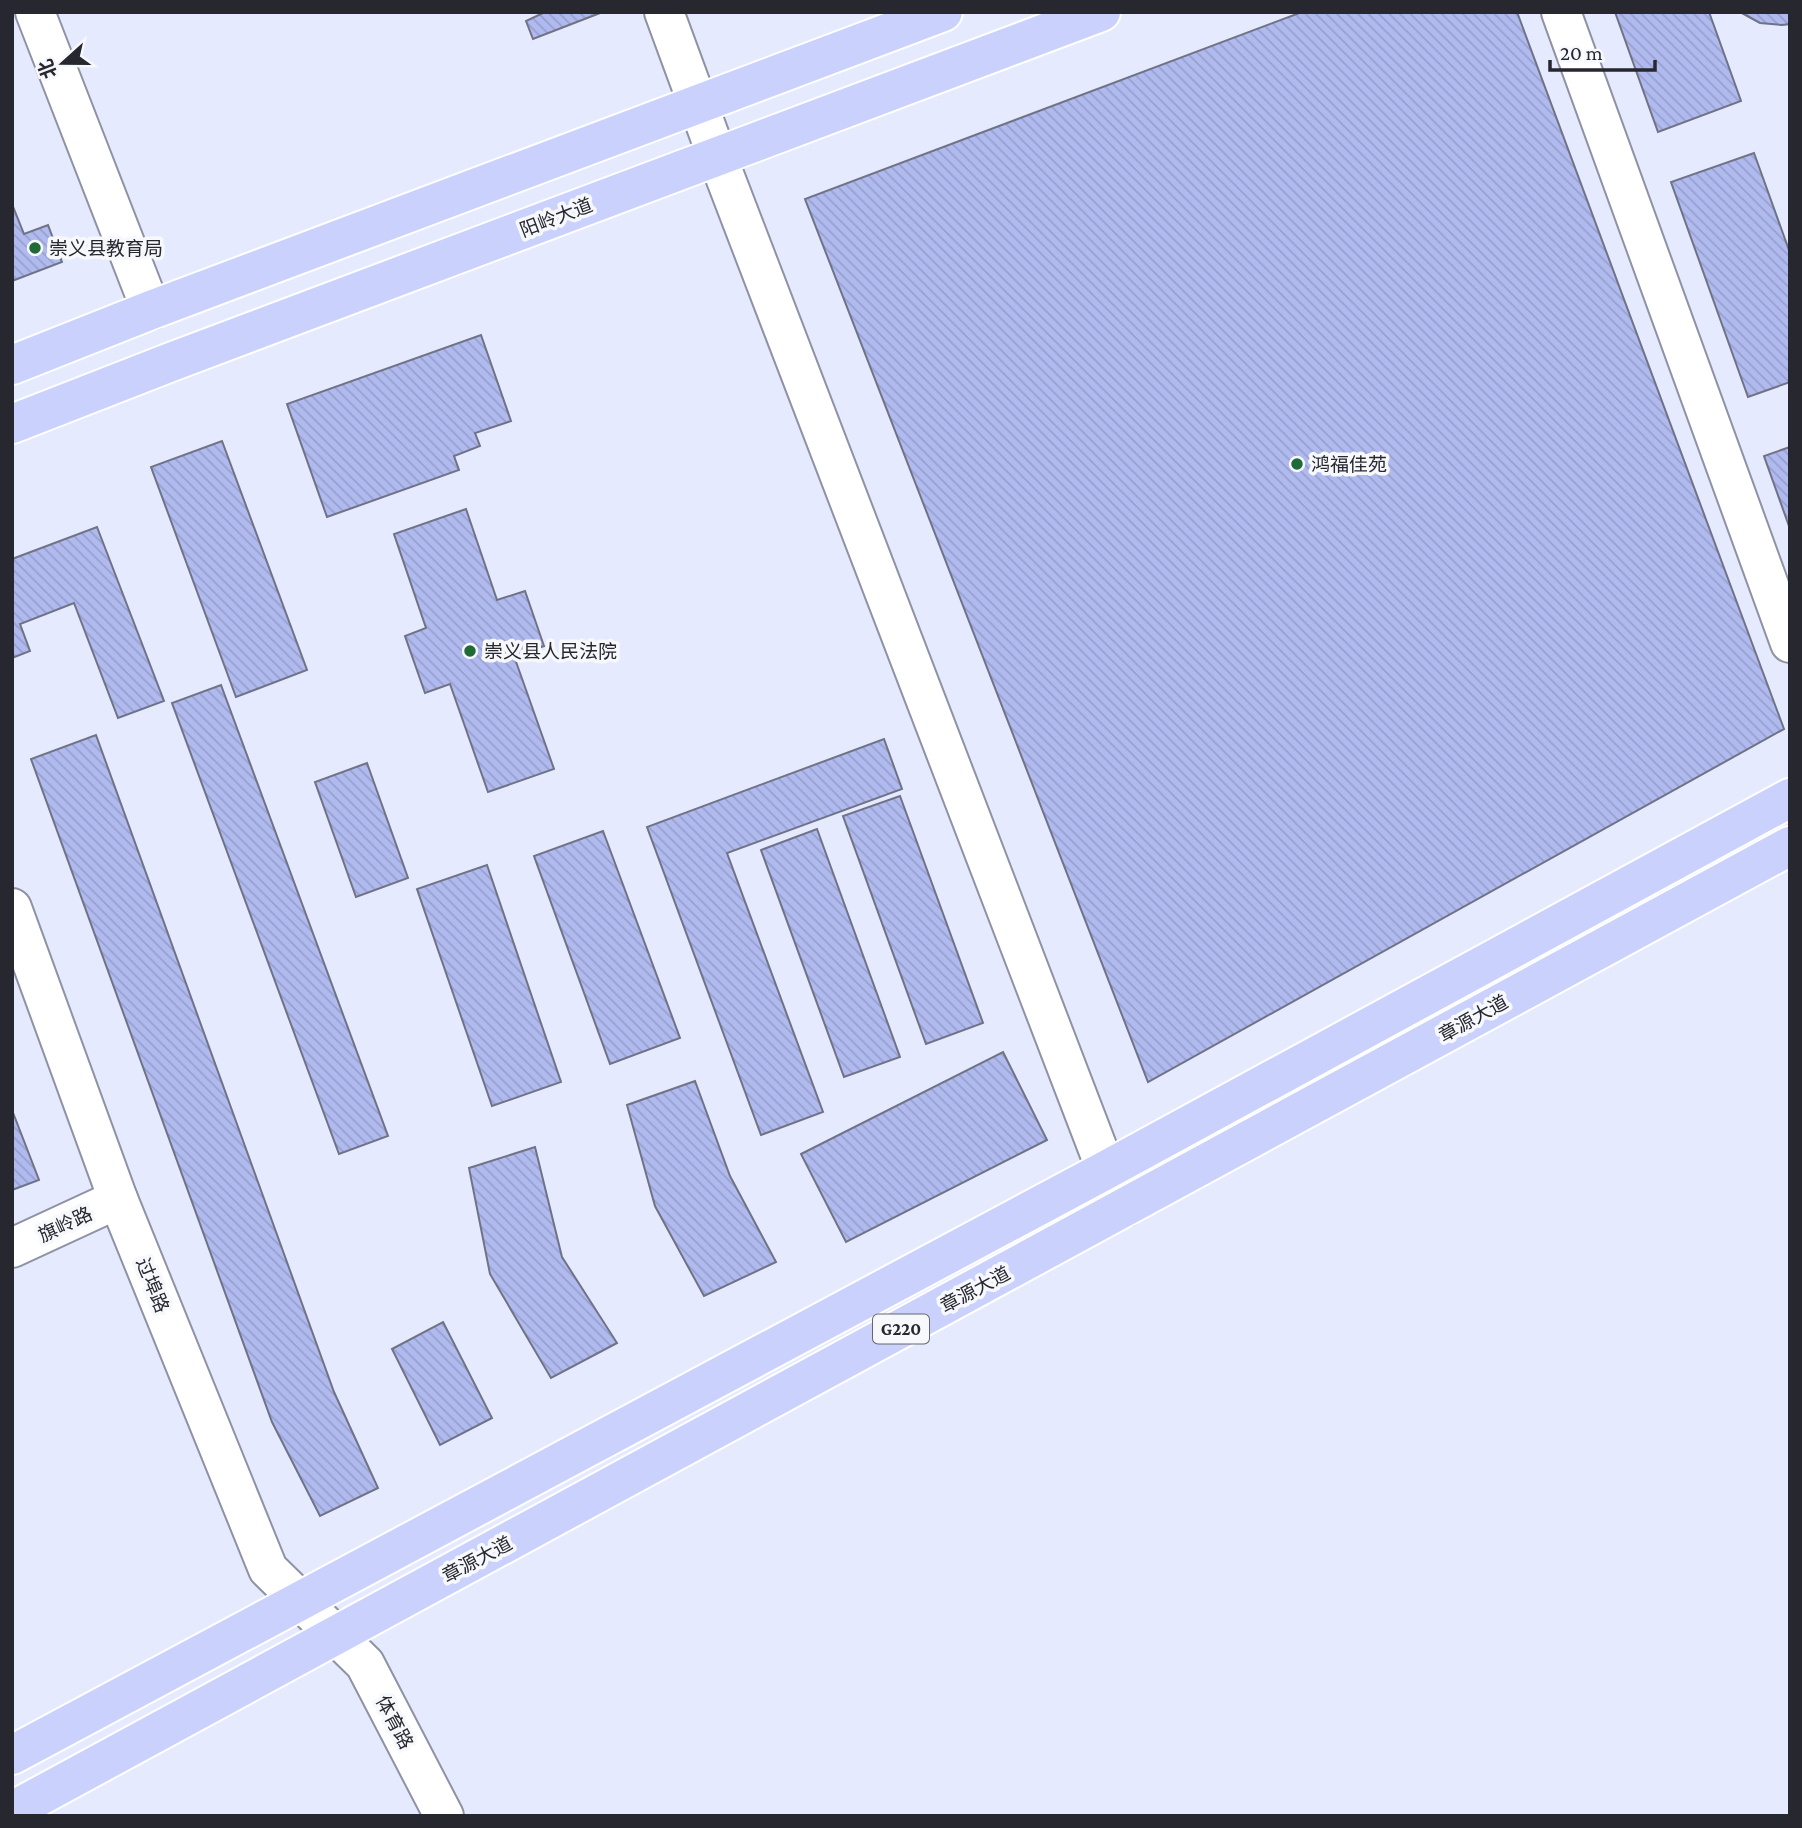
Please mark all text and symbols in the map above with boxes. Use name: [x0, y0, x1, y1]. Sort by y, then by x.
north arrow: [28, 28, 98, 98]
scale bar: [1550, 28, 1655, 72]
text: 20 m: [1560, 41, 1603, 65]
text: 北: [34, 56, 61, 82]
street label: 阳岭大道: [517, 194, 595, 241]
place label: 崇义县教育局: [49, 238, 163, 259]
marker: 崇义县教育局: [27, 240, 43, 256]
place label: 鸿福佳苑: [1311, 454, 1387, 475]
marker: 鸿福佳苑: [1289, 456, 1305, 472]
place label: 崇义县人民法院: [484, 641, 617, 662]
marker: 崇义县人民法院: [462, 643, 478, 659]
street label: 章源大道: [1435, 991, 1512, 1046]
street label: 旗岭路: [35, 1203, 95, 1246]
street label: 过埠路: [132, 1255, 173, 1316]
street label: 章源大道: [937, 1262, 1014, 1317]
road number: G220: [873, 1314, 929, 1344]
street label: 章源大道: [439, 1532, 516, 1587]
street label: 体育路: [372, 1692, 417, 1752]

